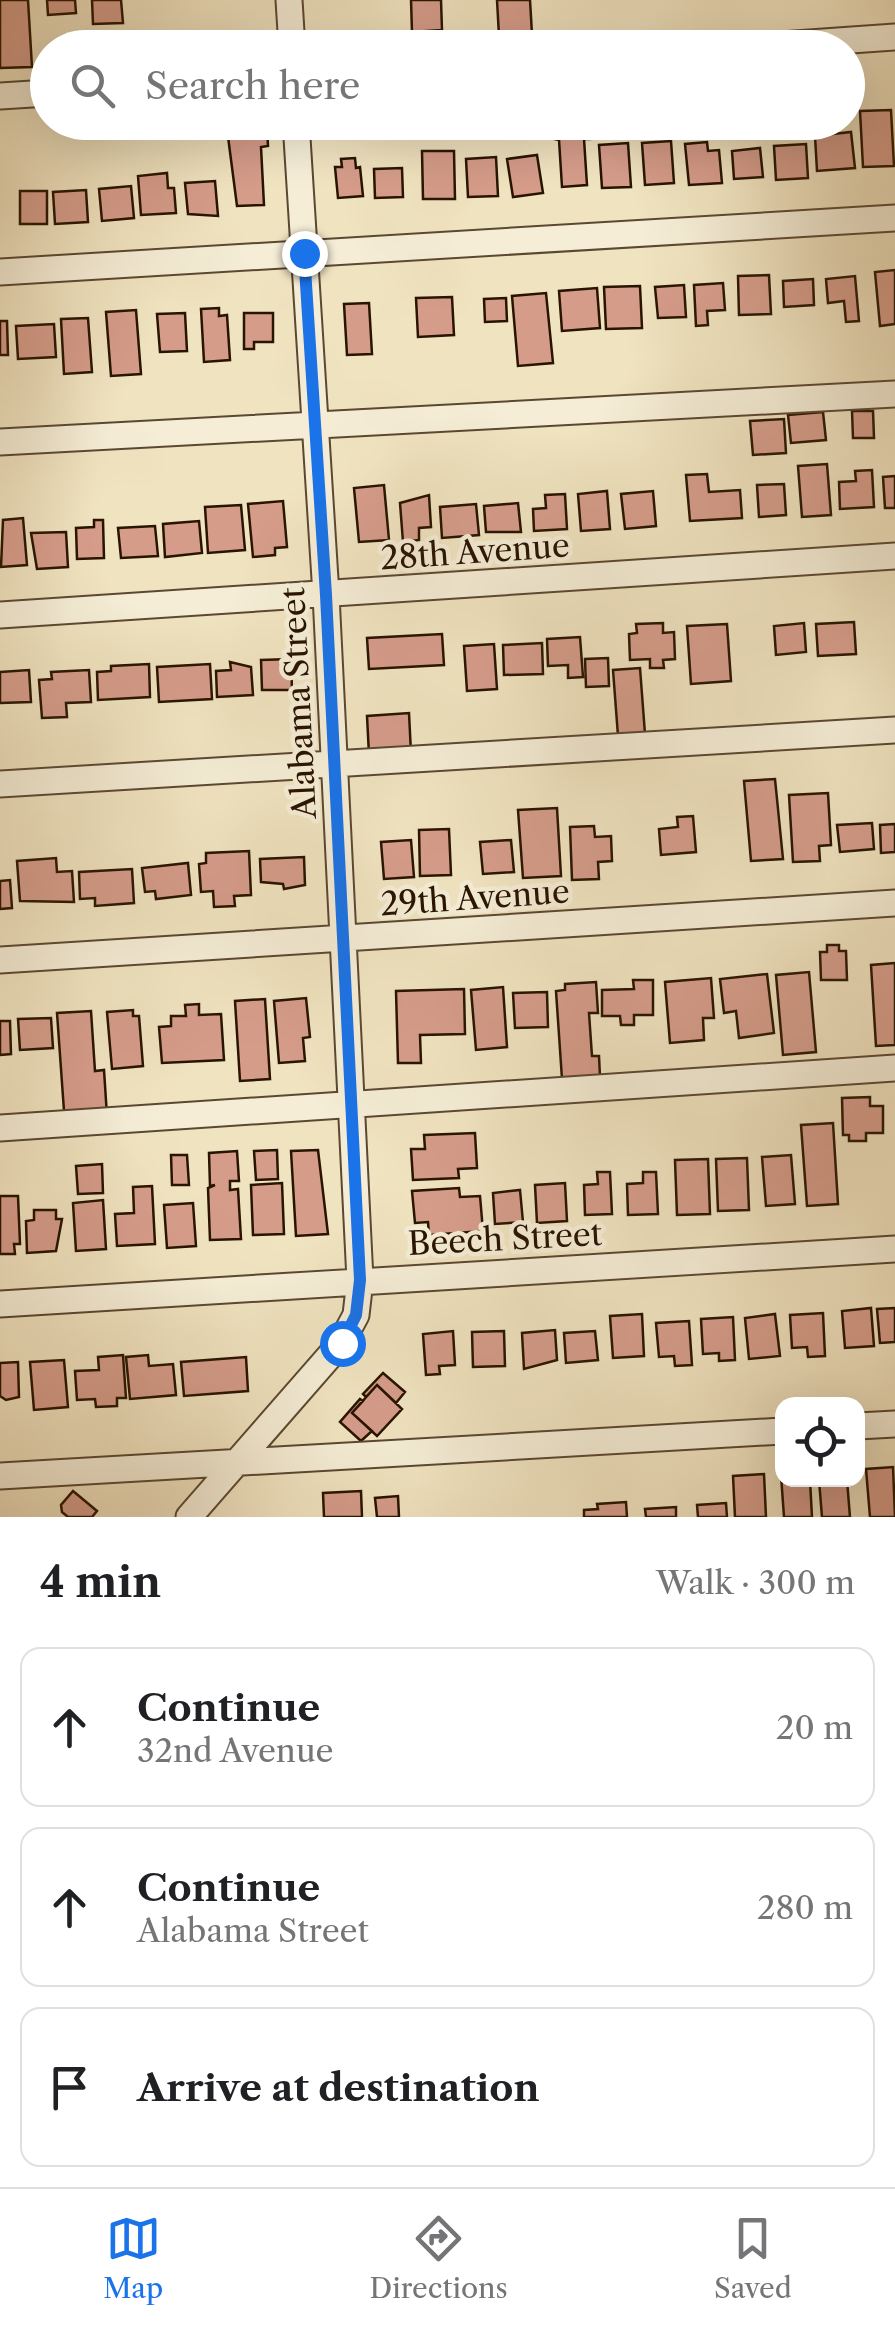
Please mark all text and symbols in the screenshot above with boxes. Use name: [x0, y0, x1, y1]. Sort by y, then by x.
search box: [30, 30, 865, 140]
icon: search: [65, 58, 120, 113]
text: Search here: [145, 62, 360, 109]
route end: [282, 231, 328, 277]
street label: 28th Avenue: [379, 525, 571, 578]
street label: Alabama Street: [273, 586, 324, 821]
street label: 29th Avenue: [379, 871, 571, 924]
street label: Beech Street: [407, 1214, 604, 1263]
route start: [320, 1321, 366, 1367]
map controls: [775, 1397, 865, 1487]
button: locate: [775, 1397, 865, 1487]
text: 4 min: [40, 1556, 161, 1608]
text: Walk · 300 m: [656, 1563, 855, 1602]
text: Continue: [137, 1684, 320, 1731]
icon: ahead: [42, 1700, 97, 1755]
text: 20 m: [776, 1708, 853, 1747]
text: 32nd Avenue: [137, 1731, 334, 1770]
text: Continue: [137, 1864, 320, 1911]
icon: ahead: [42, 1880, 97, 1935]
text: 280 m: [757, 1888, 853, 1927]
text: Alabama Street: [137, 1911, 369, 1950]
icon: arrive: [42, 2060, 97, 2115]
text: Arrive at destination: [137, 2064, 540, 2111]
tab: Map: [103, 2211, 163, 2305]
tab: Directions: [369, 2211, 508, 2305]
tab: Saved: [714, 2211, 792, 2305]

